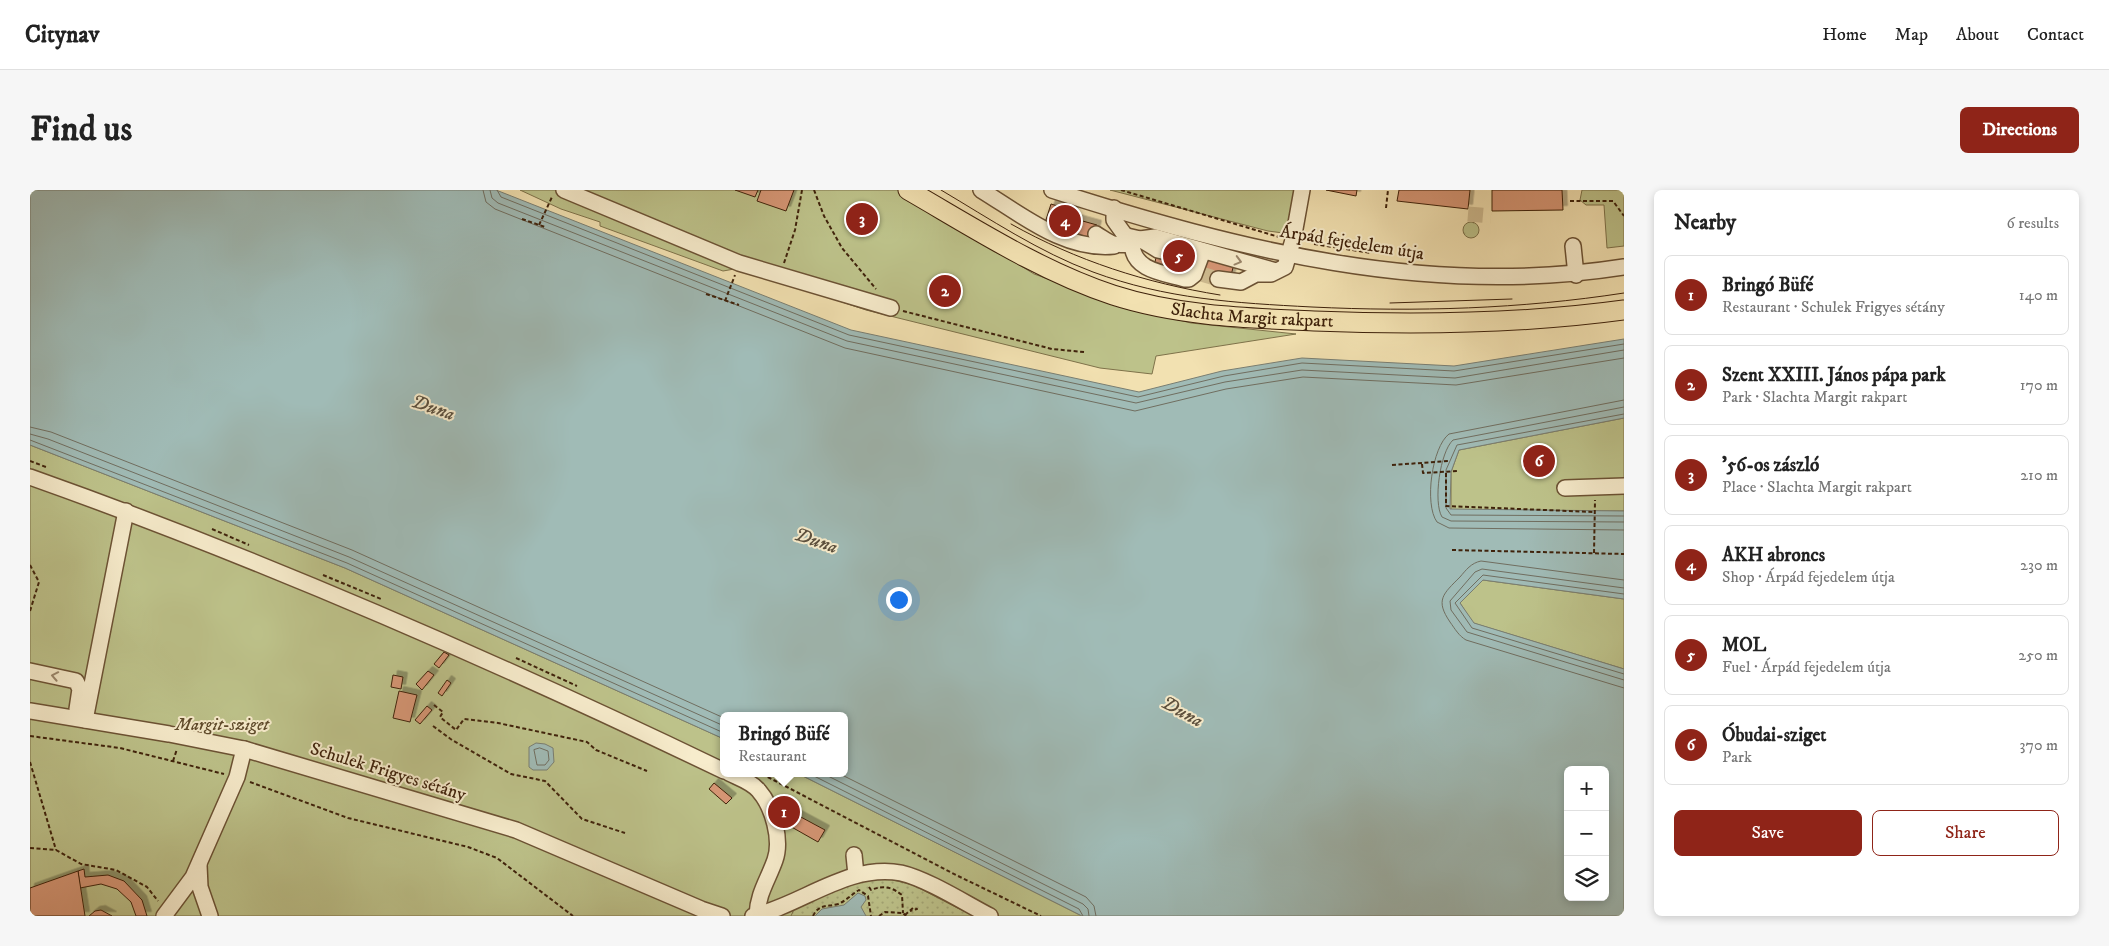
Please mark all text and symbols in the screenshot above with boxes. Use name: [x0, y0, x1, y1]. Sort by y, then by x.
text: Citynav: [25, 20, 99, 50]
text: Home: [1822, 24, 1867, 46]
text: Map: [1895, 24, 1928, 46]
text: About: [1956, 24, 1999, 46]
text: Contact: [2027, 24, 2084, 46]
button: Directions: [1960, 107, 2079, 153]
text: Find us: [30, 108, 132, 152]
pin: 3: [846, 200, 878, 238]
pin: 4: [1049, 202, 1081, 240]
text: Nearby: [1674, 210, 1736, 236]
text: 6 results: [2006, 213, 2059, 233]
street label: Árpád fejedelem útja: [1278, 220, 1426, 265]
pin: 5: [1163, 237, 1195, 275]
one-way arrow: [1234, 255, 1243, 266]
pin: 2: [929, 272, 961, 310]
text: Bringó Büfé: [1722, 274, 1813, 297]
text: 1: [1688, 285, 1694, 305]
text: 140 m: [2019, 285, 2058, 305]
text: Restaurant · Schulek Frigyes sétány: [1722, 297, 1945, 317]
street label: Slachta Margit rakpart: [1169, 298, 1334, 333]
text: Szent XXIII. János pápa park: [1722, 364, 1946, 387]
text: 2: [1687, 375, 1695, 395]
text: 170 m: [2020, 375, 2058, 395]
text: Park · Slachta Margit rakpart: [1722, 387, 1907, 407]
water label: Duna: [408, 390, 458, 426]
pin: 6: [1523, 442, 1555, 480]
text: '56-os zászló: [1722, 454, 1819, 477]
text: 3: [1688, 465, 1694, 485]
text: 210 m: [2020, 465, 2058, 485]
text: Place · Slachta Margit rakpart: [1722, 477, 1912, 497]
water label: Duna: [791, 523, 841, 559]
text: AKH abroncs: [1722, 544, 1825, 567]
text: 4: [1686, 555, 1696, 575]
text: 230 m: [2020, 555, 2058, 575]
text: Shop · Árpád fejedelem útja: [1722, 567, 1895, 587]
your location: [886, 587, 912, 613]
text: MOL: [1722, 634, 1766, 657]
text: 5: [1687, 645, 1695, 665]
text: 250 m: [2018, 645, 2058, 665]
text: Fuel · Árpád fejedelem útja: [1722, 657, 1891, 677]
one-way arrow: [51, 671, 59, 682]
water label: Duna: [1157, 691, 1207, 733]
popup: [720, 712, 848, 777]
park label: Margit-sziget: [173, 714, 270, 736]
text: Bringó Büfé: [738, 723, 830, 746]
text: Óbudai-sziget: [1722, 724, 1826, 747]
text: 6: [1687, 735, 1695, 755]
text: 370 m: [2020, 735, 2058, 755]
street label: Schulek Frigyes sétány: [307, 738, 469, 806]
text: Restaurant: [738, 746, 807, 766]
text: Park: [1722, 747, 1752, 767]
map controls: [1564, 766, 1609, 901]
button: +: [1564, 766, 1609, 811]
pin: 1: [768, 793, 800, 831]
button: Save: [1674, 810, 1862, 856]
button: Share: [1872, 810, 2059, 856]
button: −: [1564, 811, 1609, 856]
button: layers: [1564, 856, 1609, 901]

